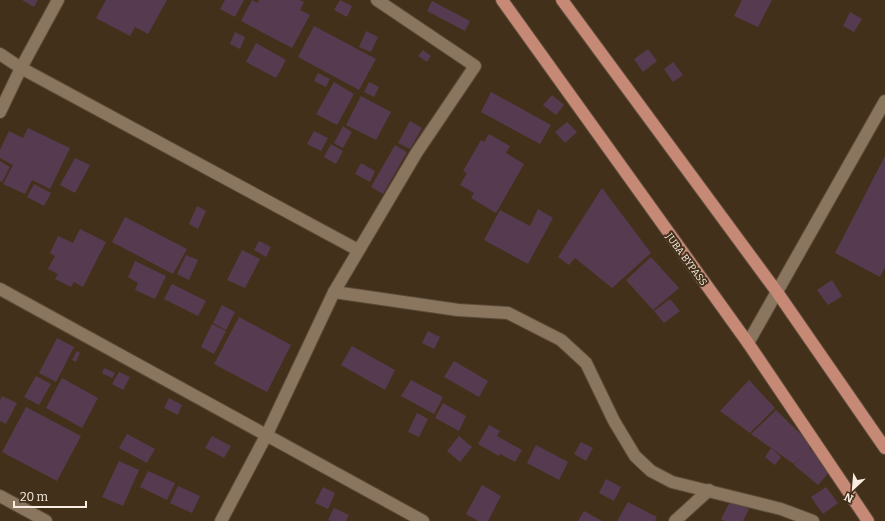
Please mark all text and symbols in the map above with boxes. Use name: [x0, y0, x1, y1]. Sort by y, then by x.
street label: JUBA BYPASS: [663, 230, 709, 288]
north arrow: [833, 469, 873, 509]
scale bar: [14, 483, 86, 509]
text: 20 m: [20, 490, 49, 504]
text: N: [842, 490, 856, 505]

